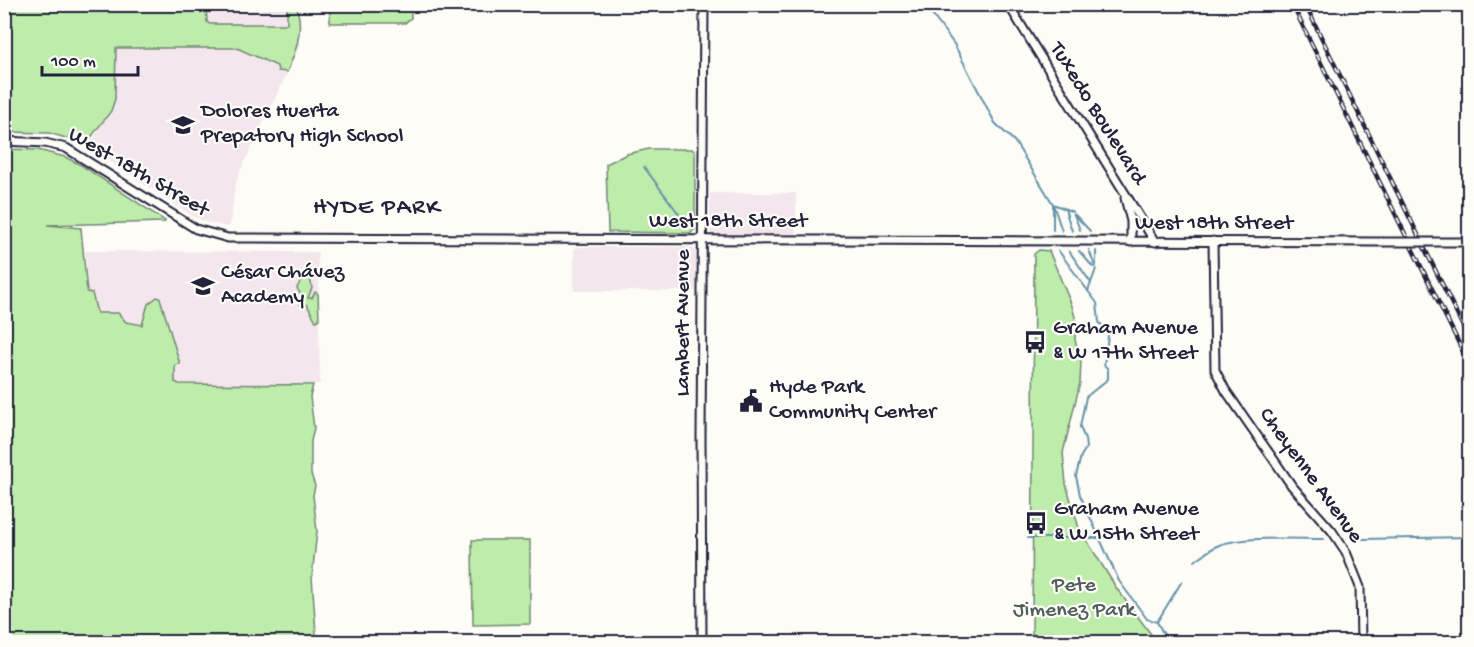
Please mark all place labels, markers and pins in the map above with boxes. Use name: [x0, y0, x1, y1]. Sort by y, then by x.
place label: Dolores Huerta Prepatory High School: [199, 99, 404, 150]
school or university icon: Dolores Huerta Prepatory High School: [170, 112, 196, 138]
place label: César Chávez Academy: [221, 260, 346, 311]
school or university icon: César Chávez Academy: [190, 273, 216, 299]
place label: Graham Avenue & W 17th Street: [1053, 316, 1199, 367]
bus stop icon: Graham Avenue & W 17th Street: [1022, 329, 1048, 355]
place label: Hyde Park Community Center: [769, 375, 938, 426]
public building icon: Hyde Park Community Center: [738, 388, 764, 414]
place label: Graham Avenue & W 15th Street: [1054, 497, 1200, 548]
bus stop icon: Graham Avenue & W 15th Street: [1023, 510, 1049, 536]

